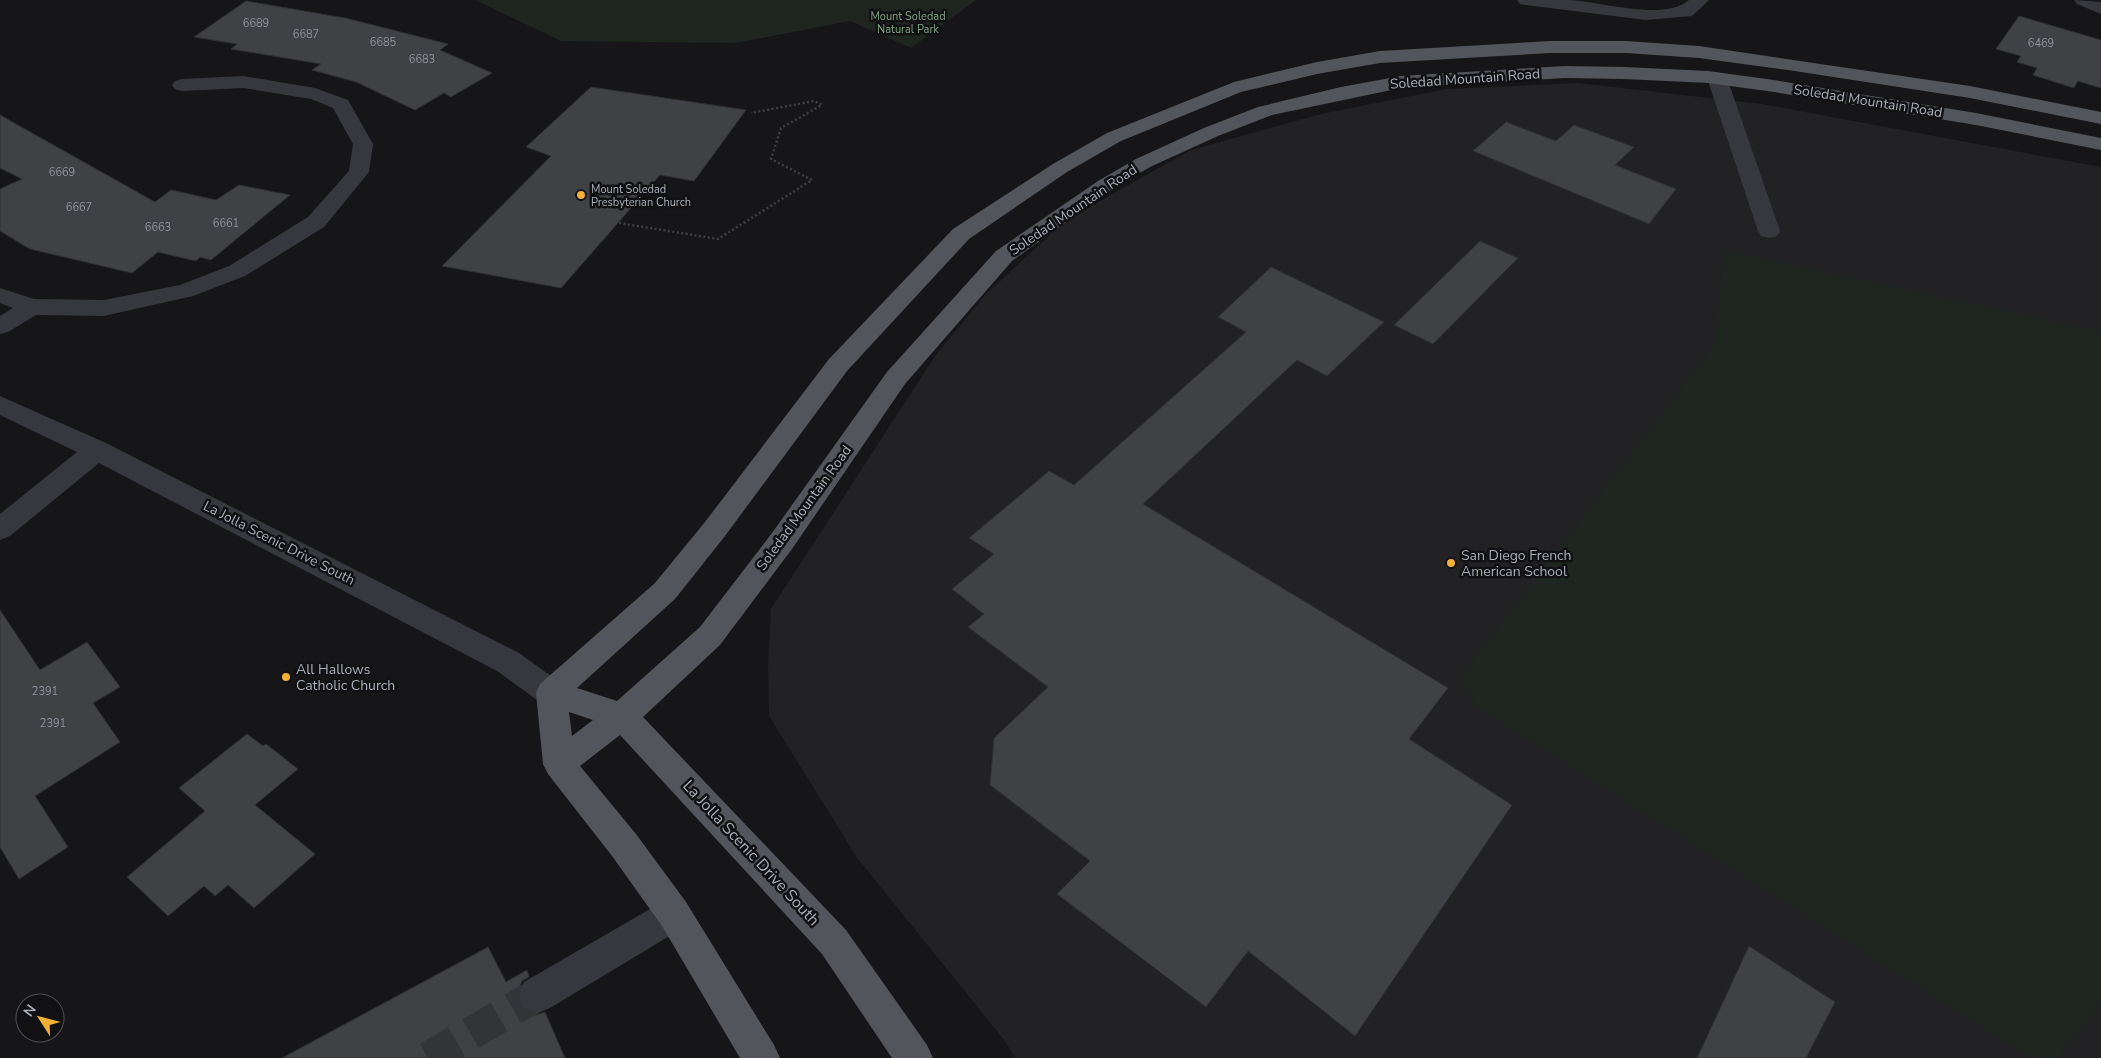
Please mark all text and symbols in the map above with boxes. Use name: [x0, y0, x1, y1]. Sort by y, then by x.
park label: Mount Soledad Natural Park: [870, 9, 946, 37]
house number: 6689: [243, 16, 269, 31]
house number: 6687: [293, 27, 319, 42]
house number: 6685: [370, 35, 397, 50]
house number: 6469: [2028, 36, 2054, 51]
house number: 6683: [409, 52, 435, 67]
street label: Soledad Mountain Road: [1389, 64, 1541, 94]
street label: Soledad Mountain Road: [1792, 80, 1944, 122]
street label: Soledad Mountain Road: [1005, 160, 1141, 260]
house number: 6669: [49, 165, 75, 180]
place label: Mount Soledad Presbyterian Church: [591, 182, 691, 210]
marker: Mount Soledad Presbyterian Church: [575, 189, 587, 201]
house number: 6667: [66, 200, 92, 215]
house number: 6661: [213, 216, 239, 231]
house number: 6663: [145, 220, 171, 235]
street label: Soledad Mountain Road: [752, 442, 856, 574]
street label: La Jolla Scenic Drive South: [200, 496, 358, 590]
place label: San Diego French American School: [1461, 546, 1572, 581]
marker: San Diego French American School: [1445, 557, 1457, 569]
place label: All Hallows Catholic Church: [296, 660, 395, 695]
marker: All Hallows Catholic Church: [280, 671, 292, 683]
house number: 2391: [32, 684, 58, 699]
house number: 2391: [40, 716, 66, 731]
street label: La Jolla Scenic Drive South: [678, 775, 824, 931]
north arrow: [15, 993, 65, 1043]
text: N: [19, 1001, 41, 1020]

